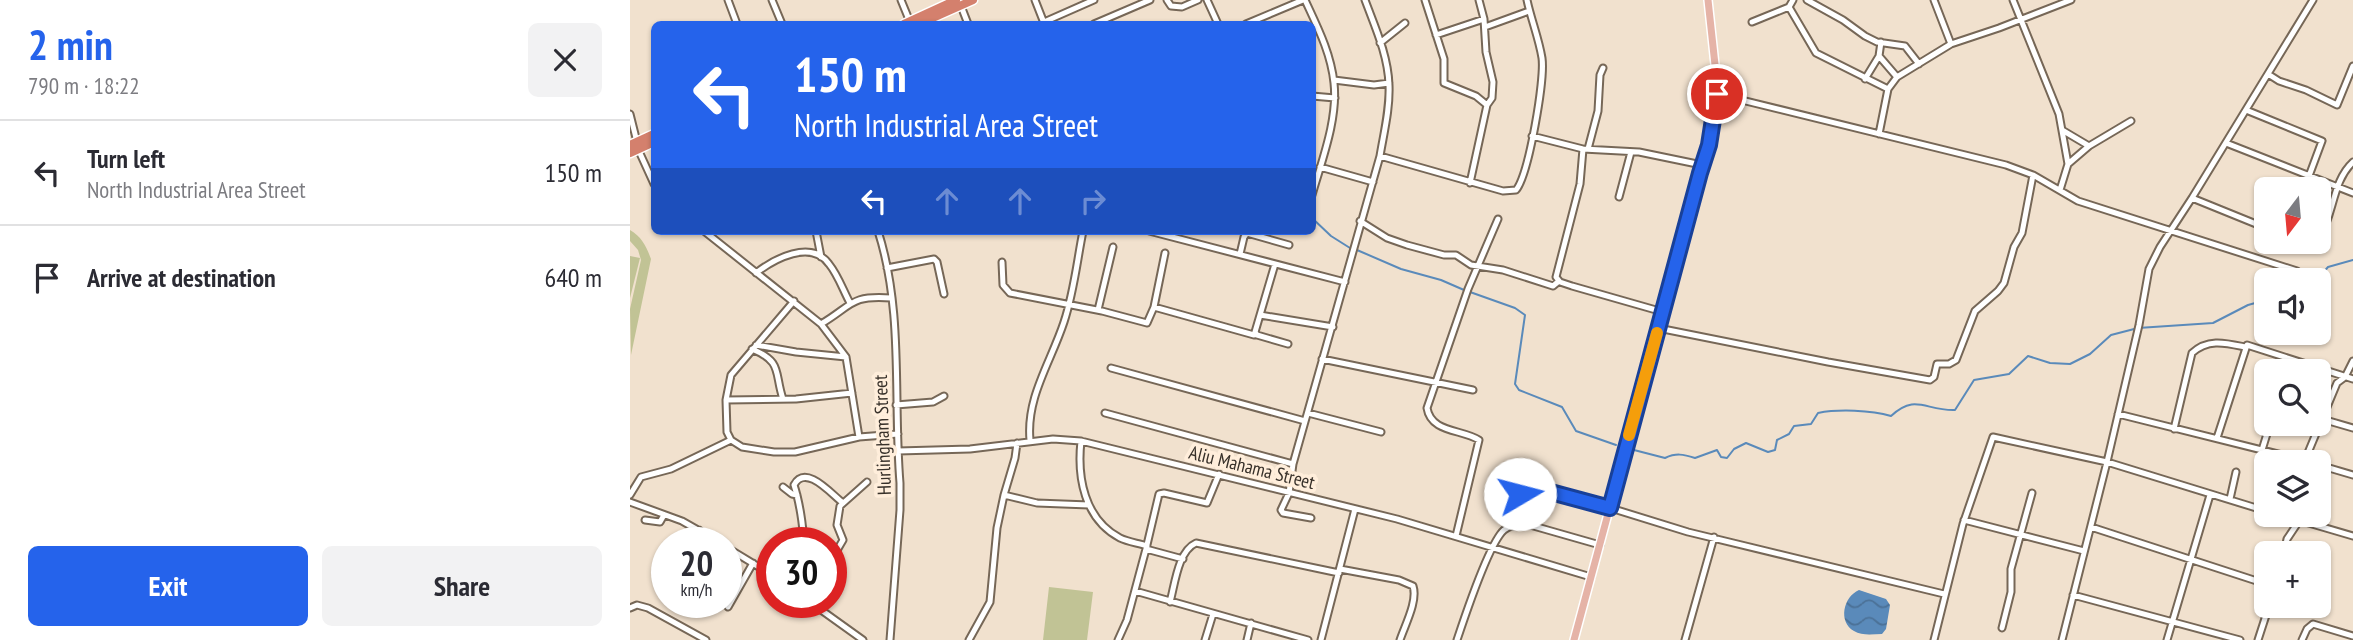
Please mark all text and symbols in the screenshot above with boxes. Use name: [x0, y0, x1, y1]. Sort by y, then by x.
text: 2 min: [28, 17, 113, 72]
button: close: [528, 23, 602, 97]
text: 150 m: [794, 42, 907, 106]
icon: left: [679, 49, 770, 140]
pin: [1687, 64, 1747, 124]
text: 790 m · 18:22: [28, 71, 140, 100]
icon: arrive: [1698, 75, 1736, 113]
text: North Industrial Area Street: [794, 104, 1098, 146]
text: Turn left: [87, 142, 165, 175]
icon: left: [28, 154, 66, 192]
text: 150 m: [544, 156, 602, 189]
text: North Industrial Area Street: [87, 175, 305, 204]
north arrow: [2254, 177, 2331, 254]
map controls: [2254, 177, 2331, 618]
icon: left: [855, 182, 893, 220]
icon: ahead: [928, 182, 966, 220]
icon: ahead: [1001, 182, 1039, 220]
icon: right: [1074, 182, 1112, 220]
icon: arrive: [28, 259, 66, 297]
text: Arrive at destination: [87, 261, 276, 294]
text: 640 m: [544, 261, 602, 294]
button: sound: [2254, 268, 2331, 345]
button: search: [2254, 359, 2331, 436]
street label: Hurlingham Street: [868, 374, 896, 496]
street label: Aliu Mahama Street: [1187, 440, 1318, 494]
button: layers: [2254, 450, 2331, 527]
position arrow: [1483, 457, 1557, 531]
speed limit sign: 30: [756, 527, 847, 618]
text: 20: [680, 540, 713, 586]
button: +: [2254, 541, 2331, 618]
button: Exit: [28, 546, 308, 626]
button: Share: [322, 546, 602, 626]
text: km/h: [681, 578, 712, 601]

